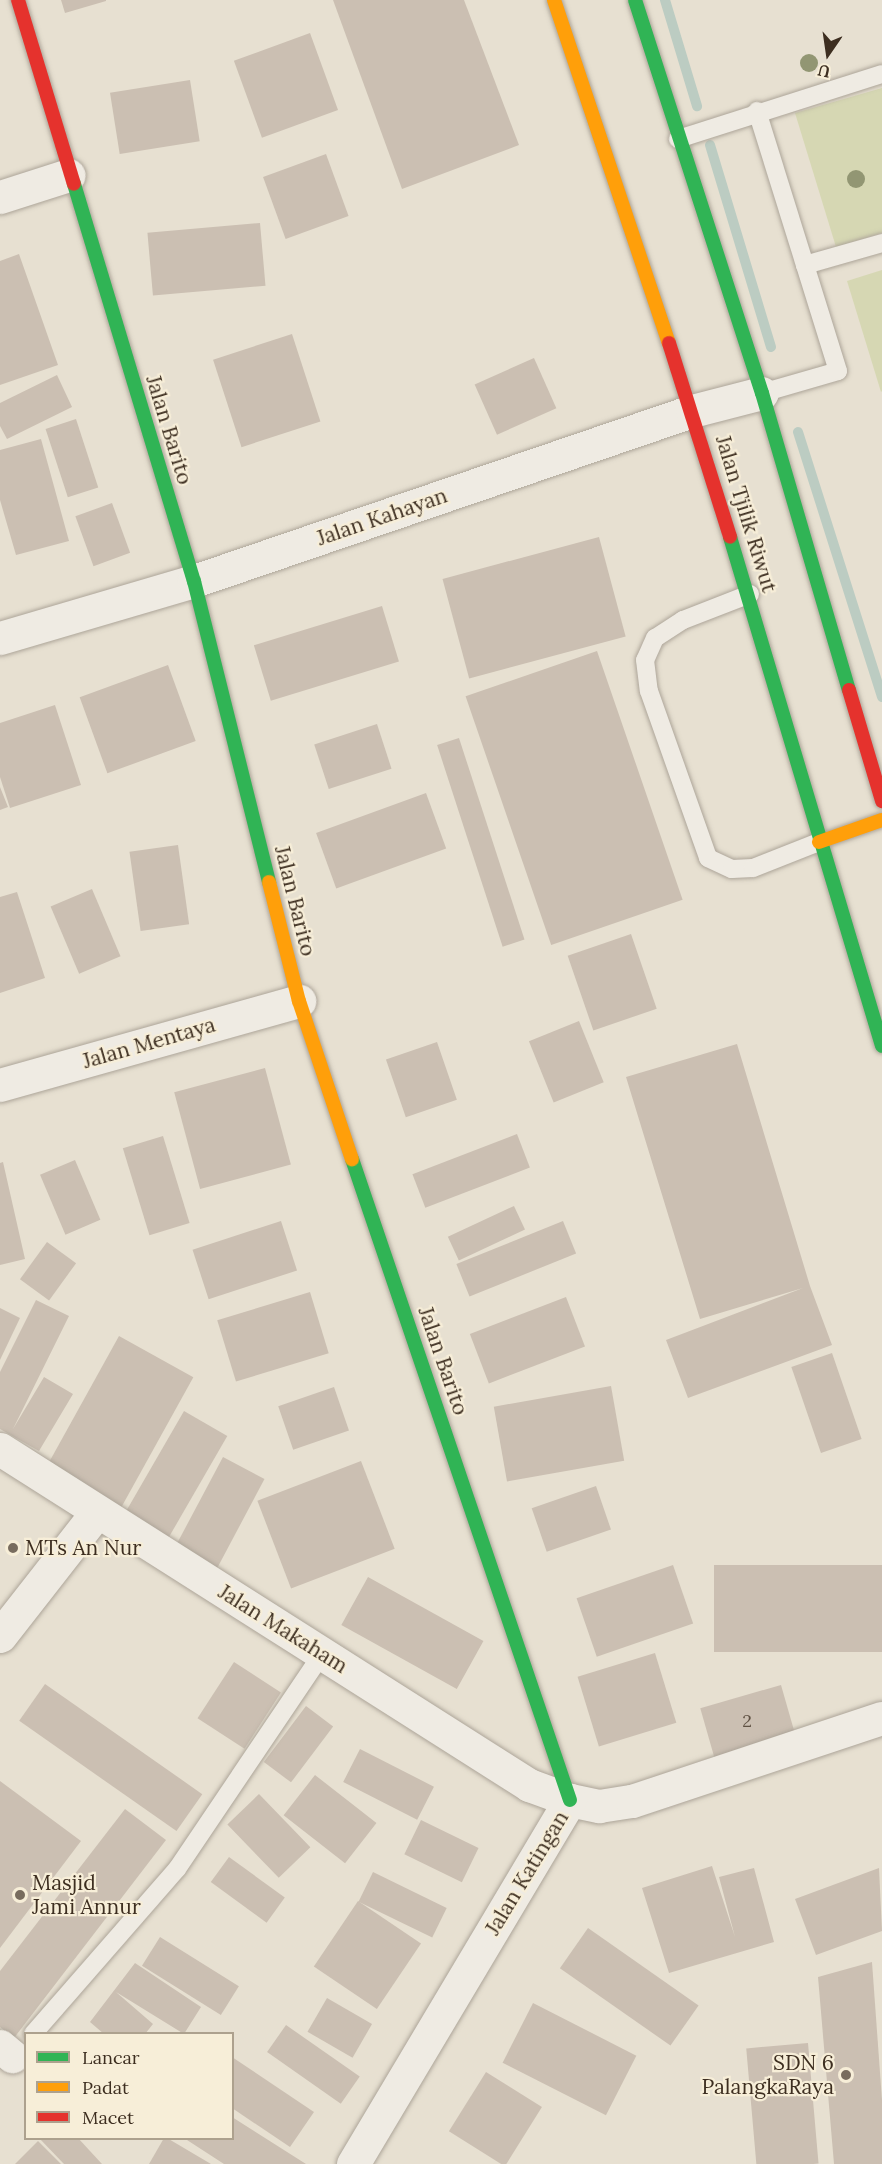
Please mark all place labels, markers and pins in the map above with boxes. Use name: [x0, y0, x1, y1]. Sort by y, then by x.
place label: MTs An Nur: [25, 1535, 141, 1561]
marker: MTs An Nur: [6, 1541, 20, 1555]
place label: Masjid Jami Annur: [32, 1870, 141, 1920]
marker: Masjid Jami Annur: [13, 1888, 27, 1902]
place label: SDN 6 PalangkaRaya: [701, 2050, 834, 2100]
marker: SDN 6 PalangkaRaya: [839, 2068, 853, 2082]

